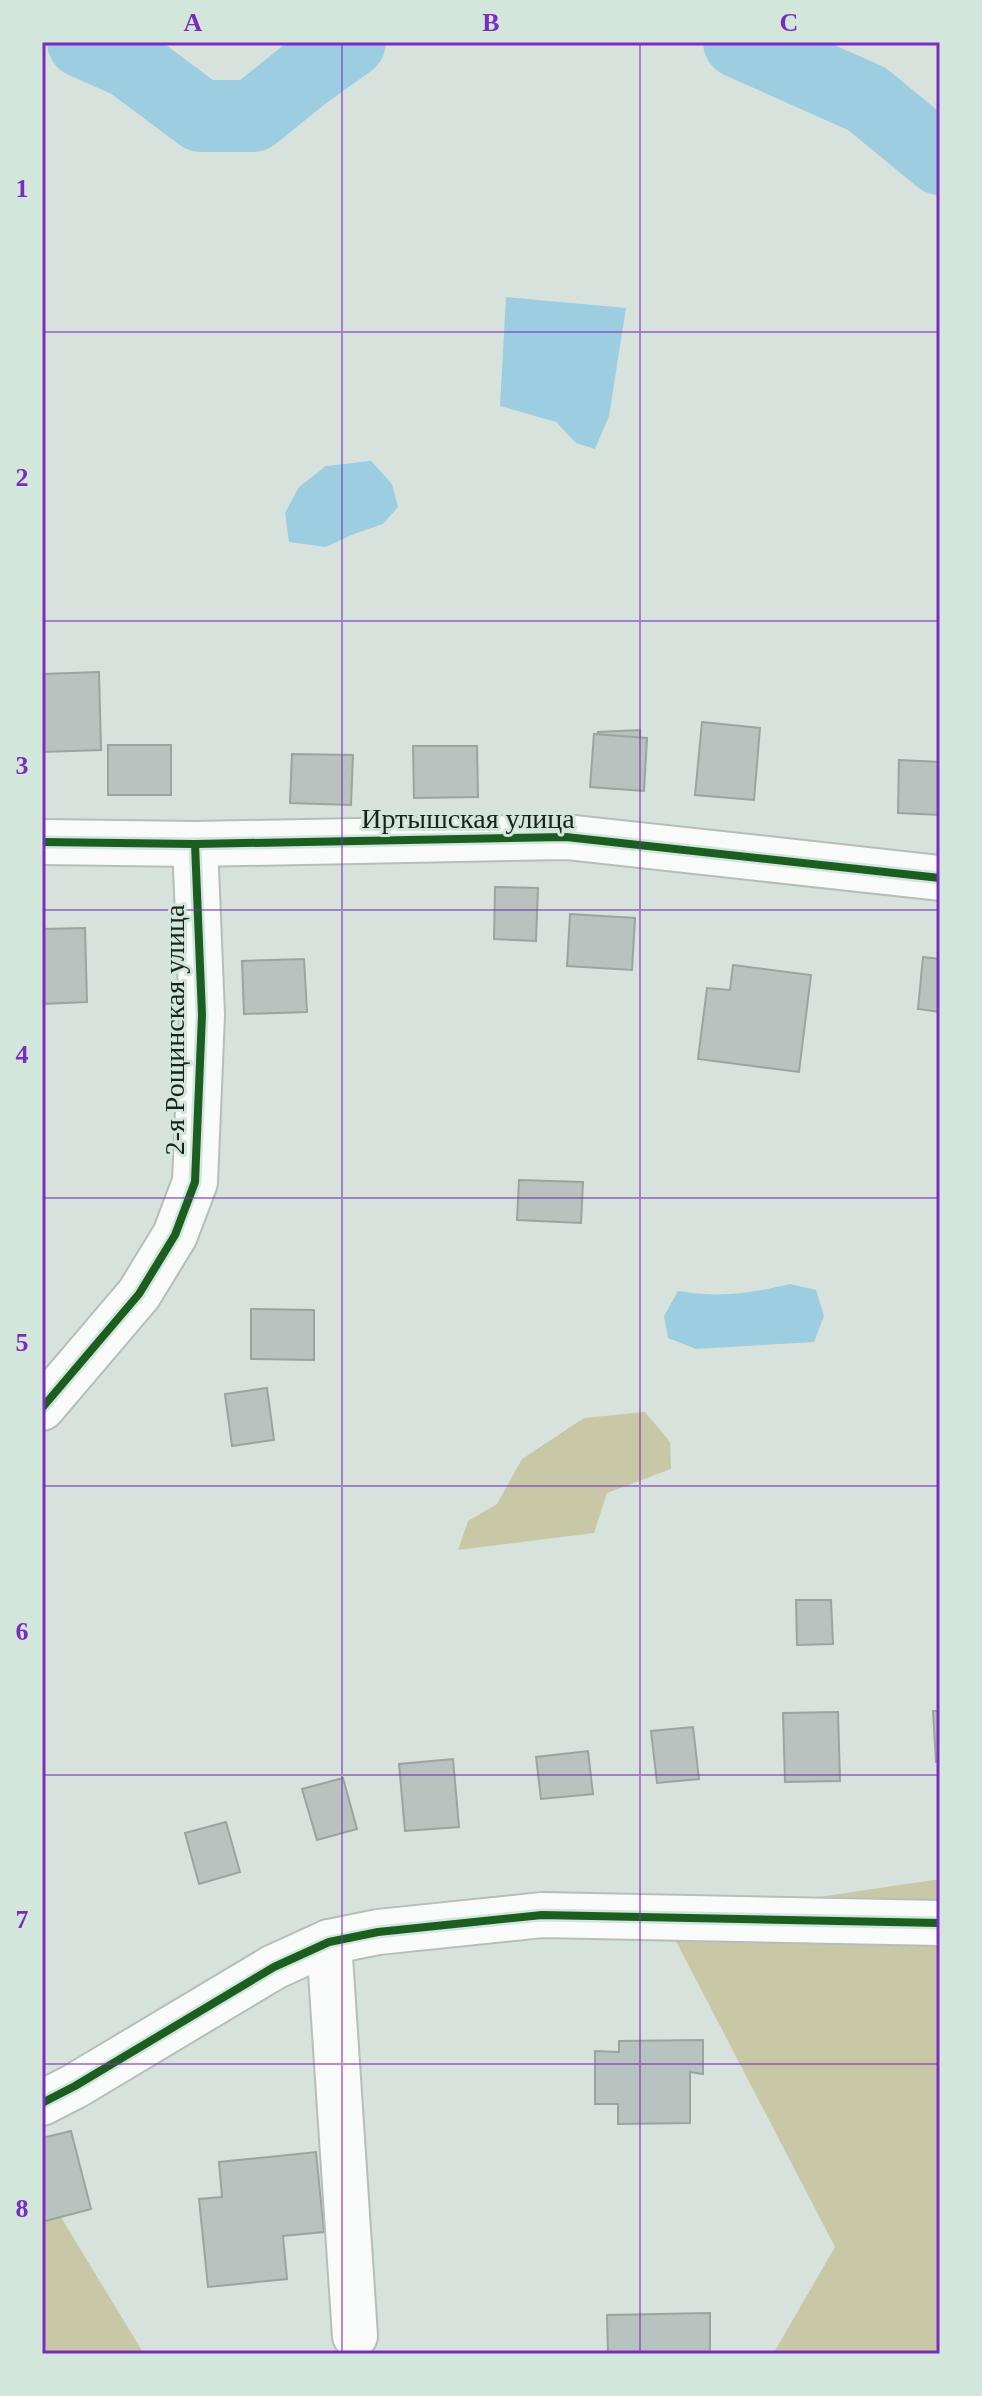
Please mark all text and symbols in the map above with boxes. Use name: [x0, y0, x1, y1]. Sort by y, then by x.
text: A: [184, 8, 203, 37]
text: B: [482, 8, 500, 37]
text: C: [780, 8, 798, 37]
text: 1: [16, 174, 29, 203]
text: 2: [16, 463, 29, 492]
text: 3: [16, 751, 29, 780]
street label: Иртышская улица: [361, 803, 575, 834]
street label: 2-я Рощинская улица: [159, 904, 190, 1155]
text: 4: [16, 1040, 29, 1069]
text: 5: [16, 1328, 29, 1357]
text: 6: [16, 1617, 29, 1646]
text: 7: [16, 1905, 29, 1934]
text: 8: [16, 2194, 29, 2223]

